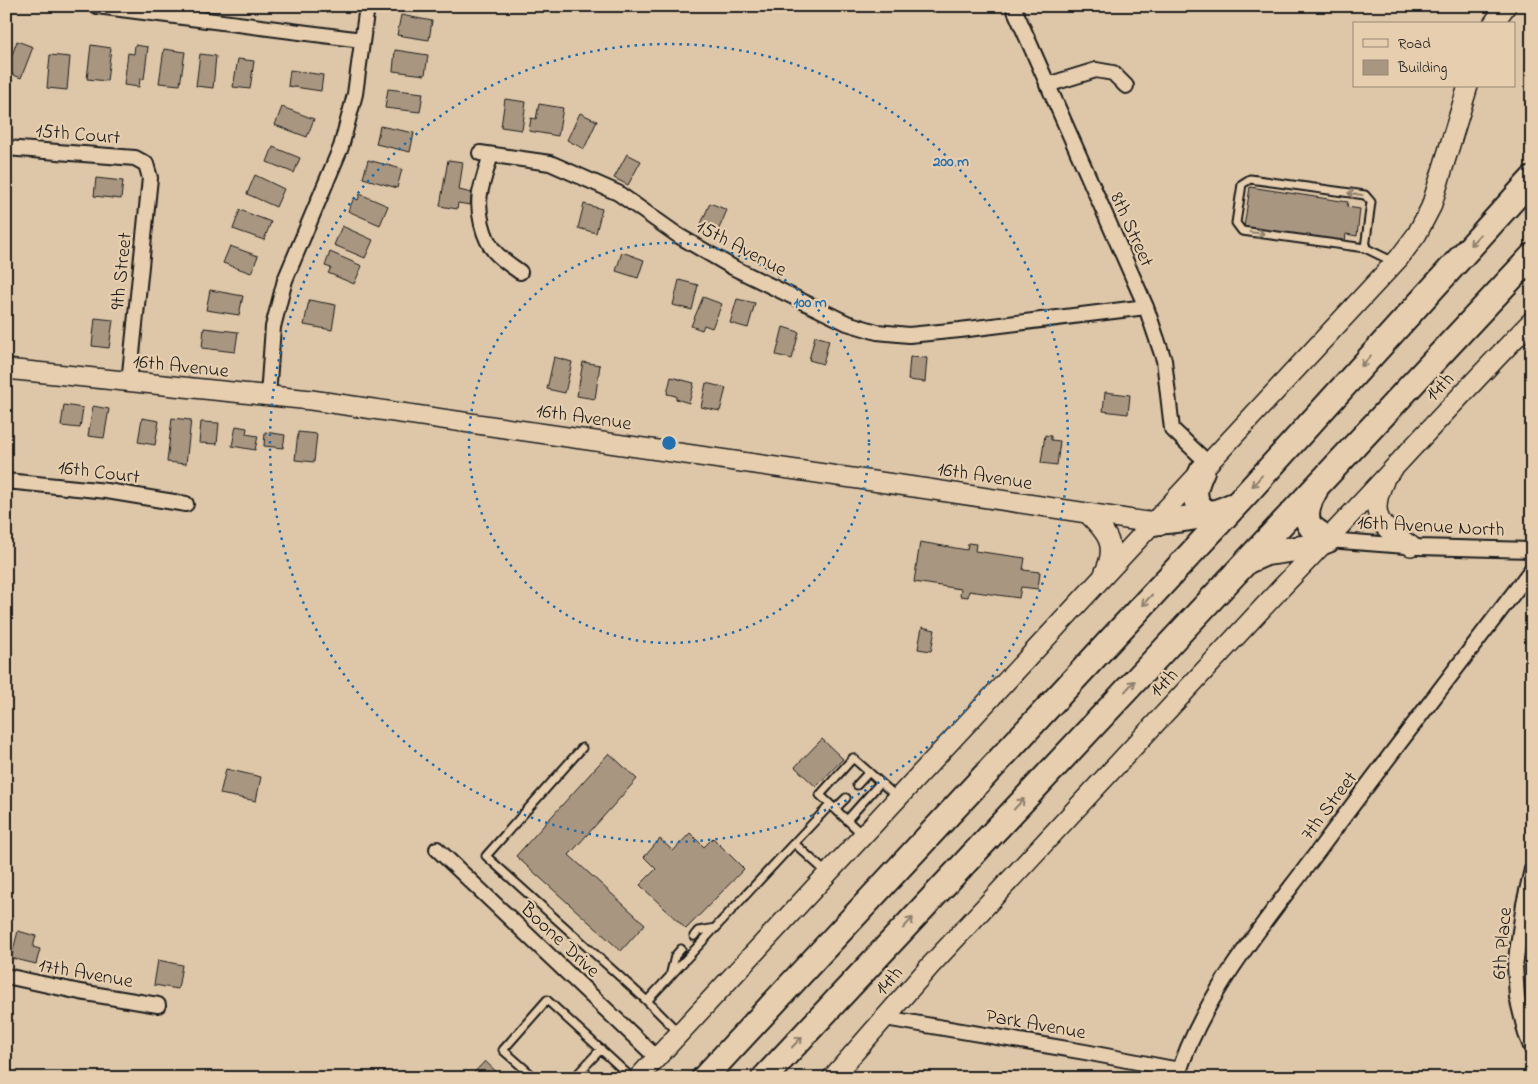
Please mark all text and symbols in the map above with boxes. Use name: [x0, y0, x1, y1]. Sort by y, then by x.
legend: [1353, 22, 1516, 88]
text: Road: [1398, 33, 1431, 55]
text: Building: [1397, 57, 1447, 80]
street label: 15th Court: [34, 117, 122, 154]
text: 200 m: [932, 151, 969, 173]
street label: 8th Street: [1101, 188, 1160, 272]
one-way arrow: [1347, 188, 1363, 198]
street label: 15th Avenue: [690, 213, 791, 285]
one-way arrow: [1249, 229, 1265, 239]
street label: 9th Street: [104, 231, 141, 311]
one-way arrow: [1470, 234, 1481, 247]
text: 100 m: [793, 292, 827, 314]
street label: 16th Avenue: [131, 348, 230, 387]
one-way arrow: [1361, 354, 1372, 367]
street label: 14th: [1420, 367, 1462, 409]
street label: 16th Avenue: [534, 397, 633, 440]
centre of rings: [660, 434, 678, 452]
street label: 16th Court: [56, 454, 141, 493]
street label: 16th Avenue: [935, 456, 1034, 499]
one-way arrow: [1252, 475, 1263, 488]
street label: 16th Avenue North: [1356, 509, 1505, 546]
one-way arrow: [1141, 594, 1153, 606]
street label: 14th: [1144, 663, 1186, 705]
one-way arrow: [1124, 680, 1136, 693]
street label: 7th Street: [1294, 766, 1366, 847]
one-way arrow: [1013, 798, 1025, 811]
street label: Boone Drive: [512, 895, 606, 986]
street label: 6th Place: [1486, 906, 1521, 981]
one-way arrow: [902, 917, 914, 929]
street label: 17th Avenue: [36, 952, 135, 997]
street label: 14th: [869, 960, 911, 1003]
street label: Park Avenue: [983, 1002, 1088, 1049]
one-way arrow: [791, 1036, 803, 1048]

